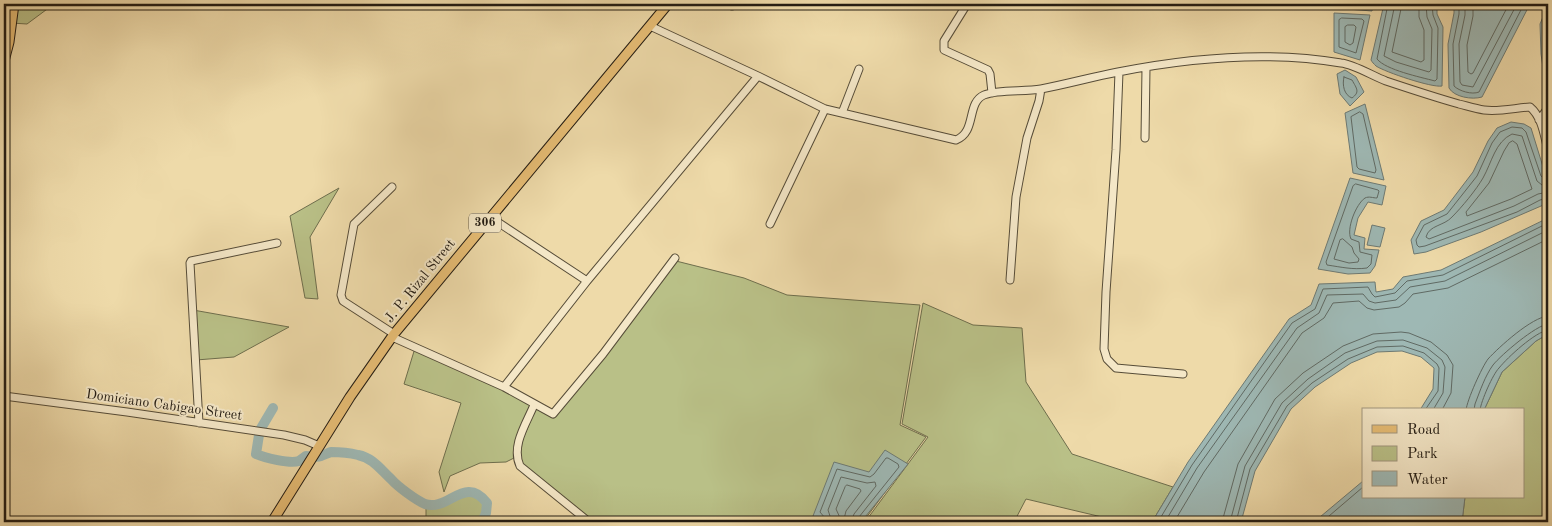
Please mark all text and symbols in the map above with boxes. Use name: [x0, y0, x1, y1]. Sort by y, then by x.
road number: 306: [469, 214, 501, 232]
street label: J. P. Rizal Street: [382, 236, 458, 325]
street label: Domiciano Cabigao Street: [85, 387, 243, 423]
legend: [1362, 408, 1524, 498]
text: Road: [1407, 423, 1441, 438]
text: Park: [1407, 447, 1438, 462]
text: Water: [1407, 473, 1448, 488]

